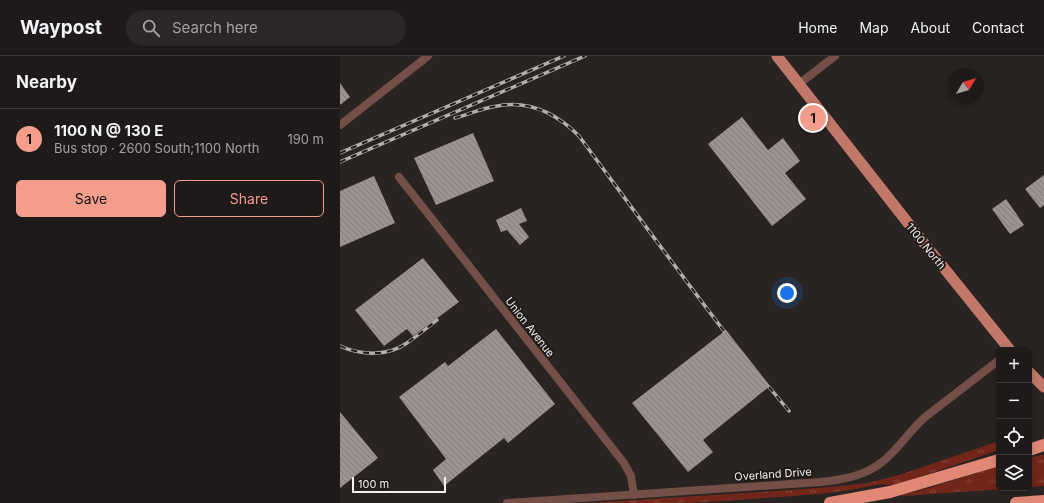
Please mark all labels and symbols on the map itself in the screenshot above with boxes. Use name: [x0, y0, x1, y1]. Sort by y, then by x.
north arrow: [948, 68, 984, 104]
pin: 1: [800, 103, 826, 133]
street label: 1100 North: [903, 220, 949, 272]
your location: [777, 283, 797, 303]
street label: Union Avenue: [502, 294, 558, 360]
street label: Overland Drive: [734, 464, 812, 484]
scale bar: [352, 475, 446, 494]

